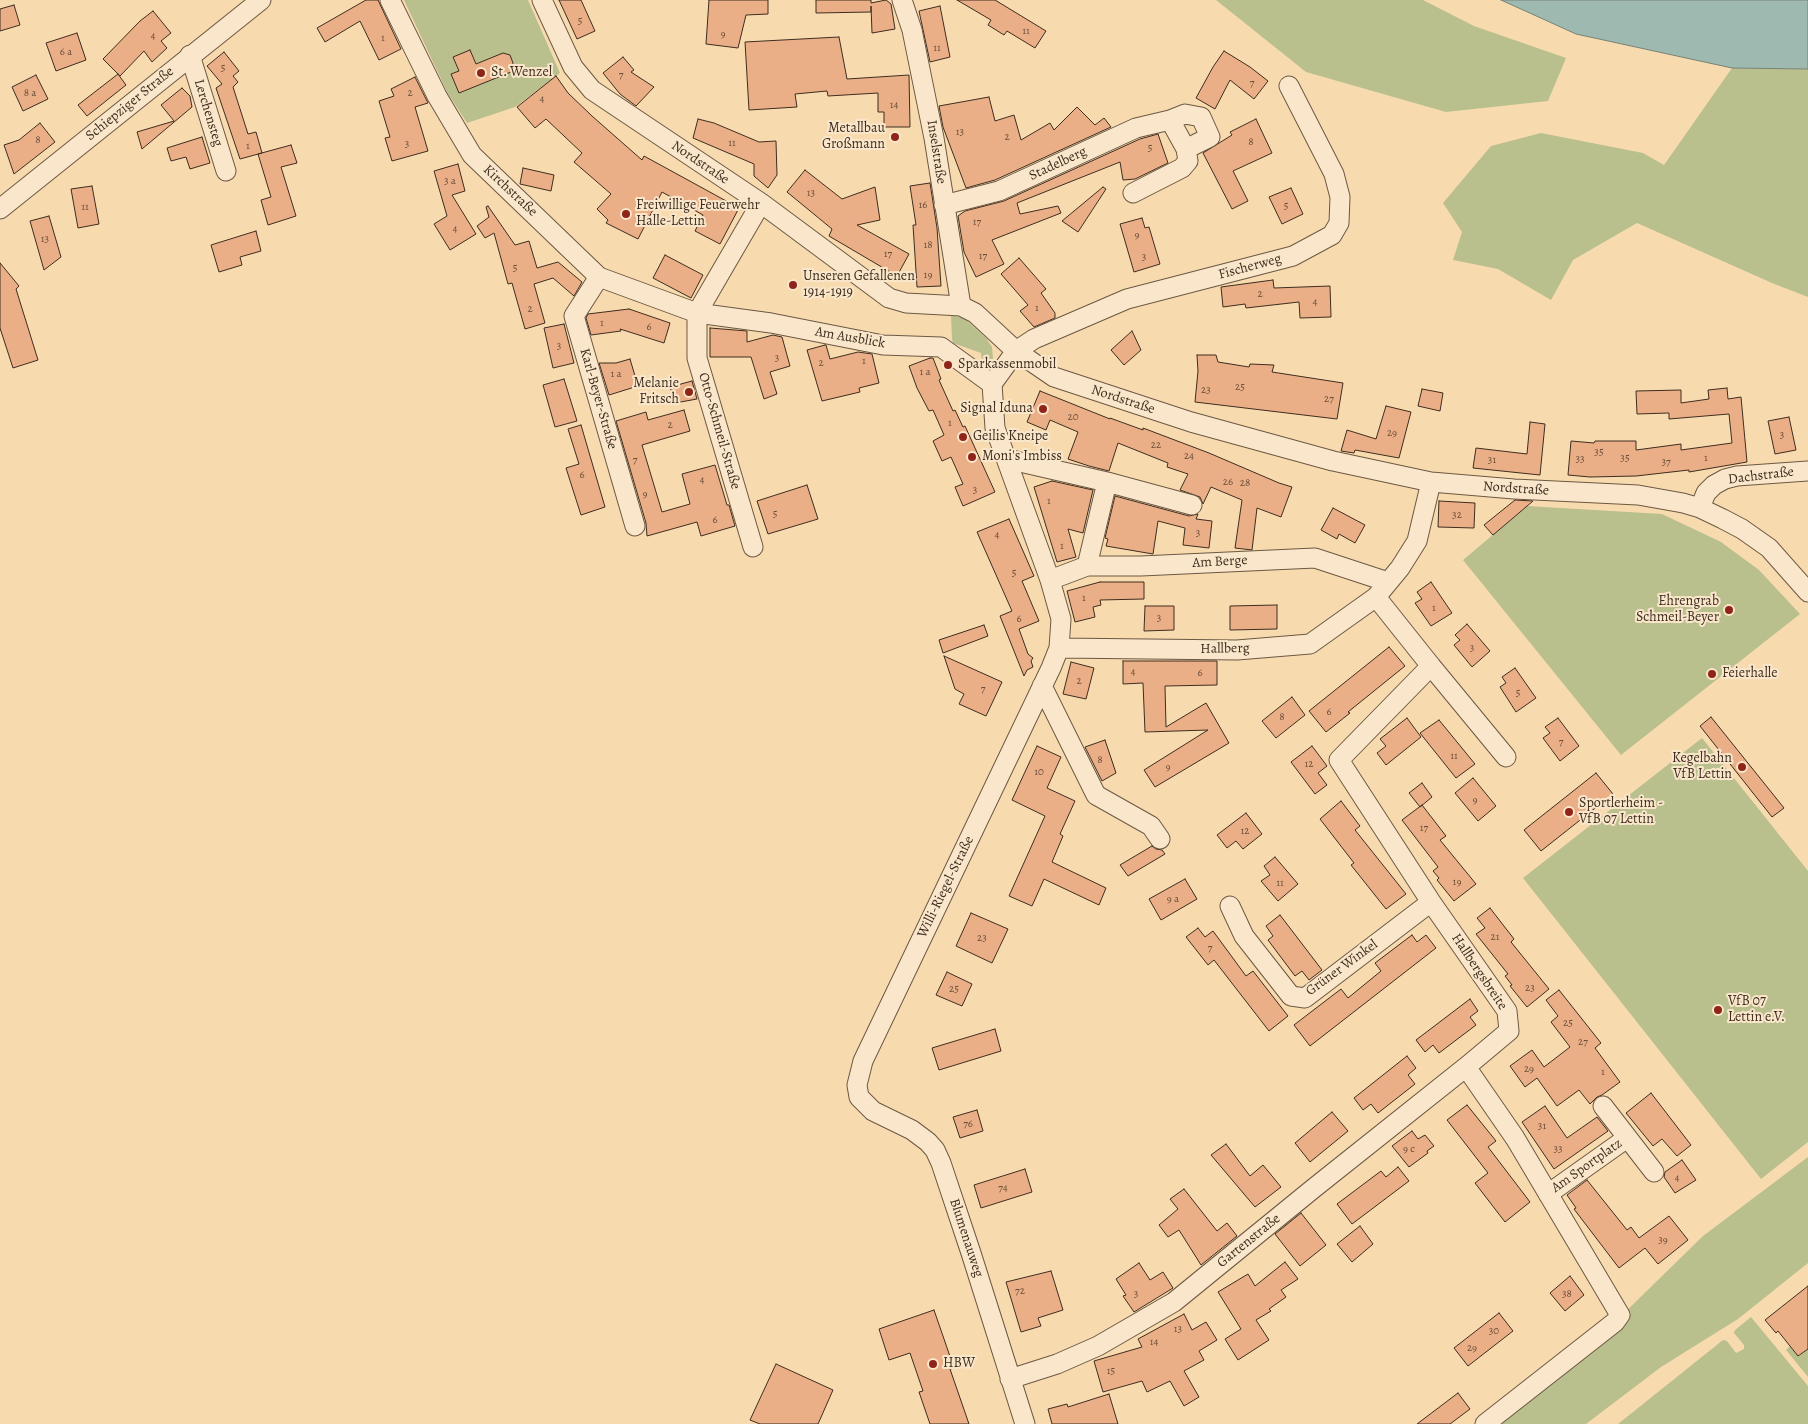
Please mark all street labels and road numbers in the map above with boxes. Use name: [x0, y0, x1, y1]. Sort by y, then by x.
street label: Schiepziger Straße: [83, 63, 177, 145]
street label: Lerchensteg: [190, 77, 226, 149]
street label: Inselstraße: [923, 119, 949, 185]
street label: Nordstraße: [668, 138, 732, 188]
street label: Stadelberg: [1027, 143, 1089, 185]
street label: Kirchstraße: [479, 162, 541, 220]
street label: Fischerweg: [1217, 251, 1283, 283]
street label: Am Ausblick: [814, 324, 886, 352]
street label: Karl-Beyer-Straße: [576, 347, 620, 451]
street label: Otto-Schmeil-Straße: [694, 371, 744, 491]
street label: Nordstraße: [1089, 382, 1157, 418]
street label: Dachstraße: [1727, 464, 1795, 488]
street label: Nordstraße: [1482, 478, 1550, 500]
street label: Am Berge: [1192, 552, 1248, 572]
street label: Hallberg: [1200, 640, 1250, 658]
street label: Willi-Riegel-Straße: [914, 833, 978, 941]
street label: Hallbergsbreite: [1447, 931, 1511, 1013]
street label: Grüner Winkel: [1303, 936, 1381, 1000]
street label: Am Sportplatz: [1548, 1135, 1626, 1197]
street label: Blumenauweg: [945, 1196, 987, 1280]
street label: Gartenstraße: [1214, 1210, 1284, 1272]

